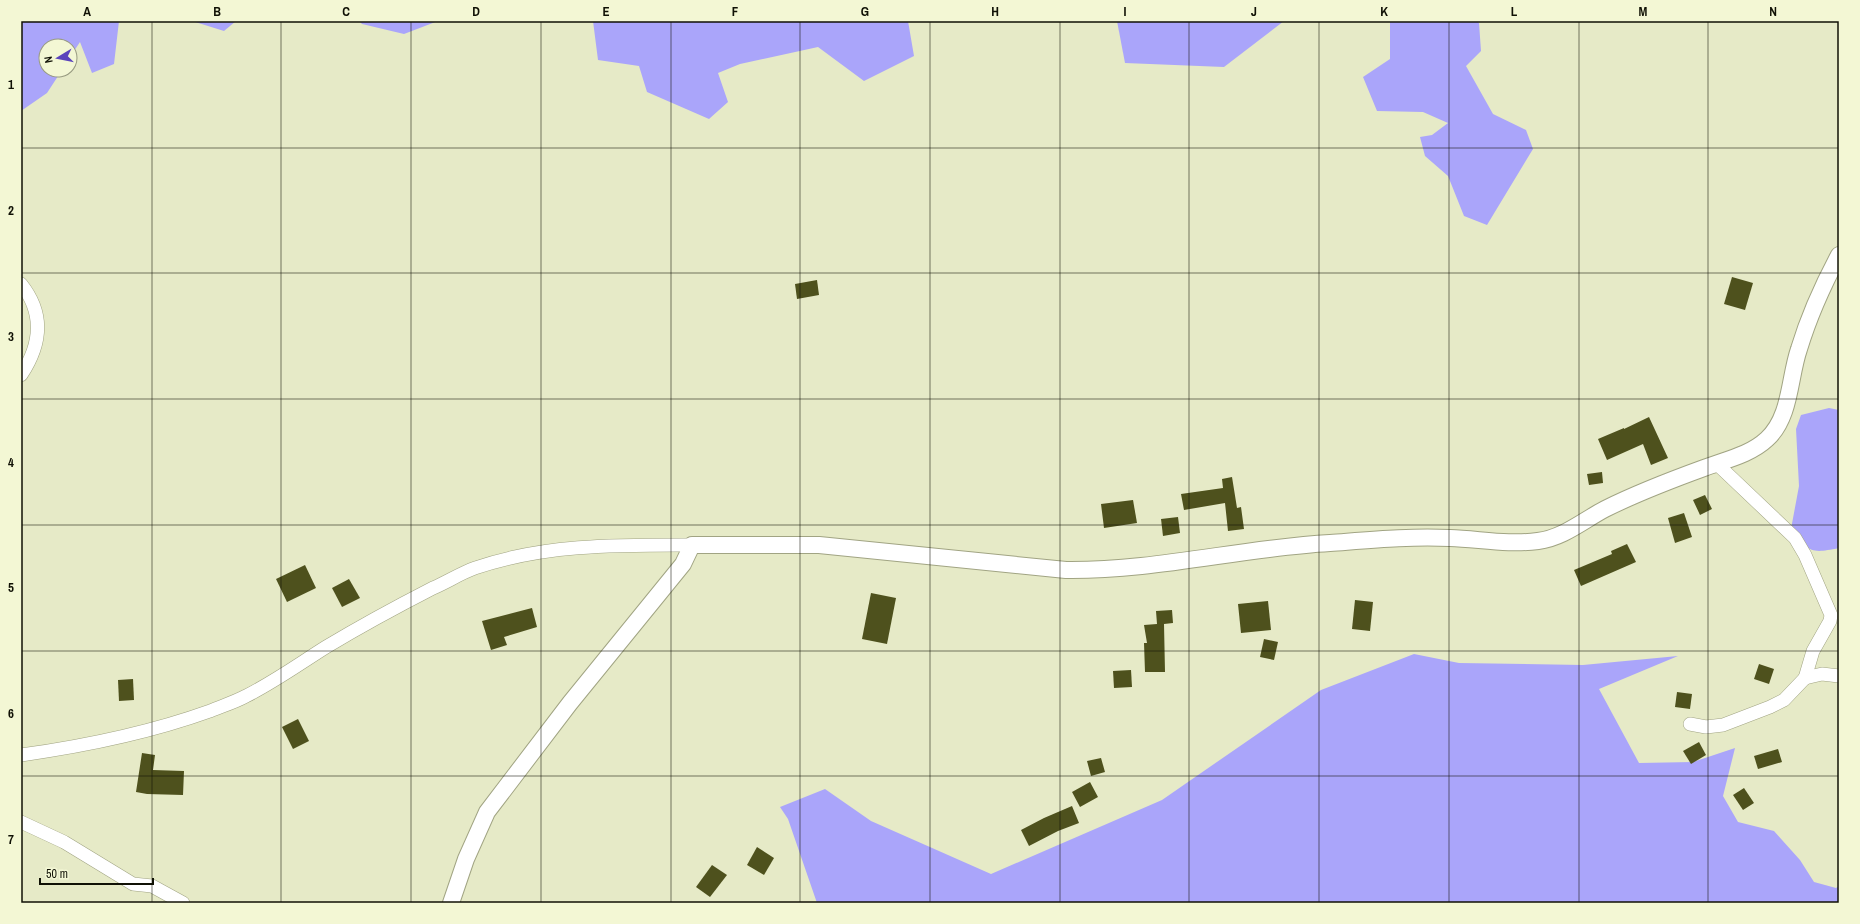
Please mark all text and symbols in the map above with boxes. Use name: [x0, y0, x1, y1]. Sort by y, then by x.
text: A: [83, 3, 91, 20]
text: B: [213, 3, 221, 20]
text: C: [342, 3, 350, 20]
text: D: [472, 3, 480, 20]
text: E: [602, 3, 610, 20]
text: F: [732, 3, 739, 20]
text: G: [861, 3, 869, 20]
text: H: [991, 3, 999, 20]
text: I: [1124, 3, 1127, 20]
text: J: [1251, 3, 1257, 20]
text: K: [1380, 3, 1388, 20]
text: L: [1511, 3, 1518, 20]
text: M: [1639, 3, 1648, 20]
text: N: [1769, 3, 1777, 20]
north arrow: [38, 38, 78, 78]
text: N: [41, 55, 56, 64]
text: 1: [8, 76, 14, 93]
text: 2: [8, 202, 14, 219]
text: 3: [8, 328, 14, 345]
text: 4: [8, 454, 14, 471]
text: 5: [8, 579, 14, 596]
text: 6: [8, 705, 14, 722]
text: 7: [8, 831, 14, 848]
scale bar: [40, 860, 153, 886]
text: 50 m: [46, 866, 68, 882]

